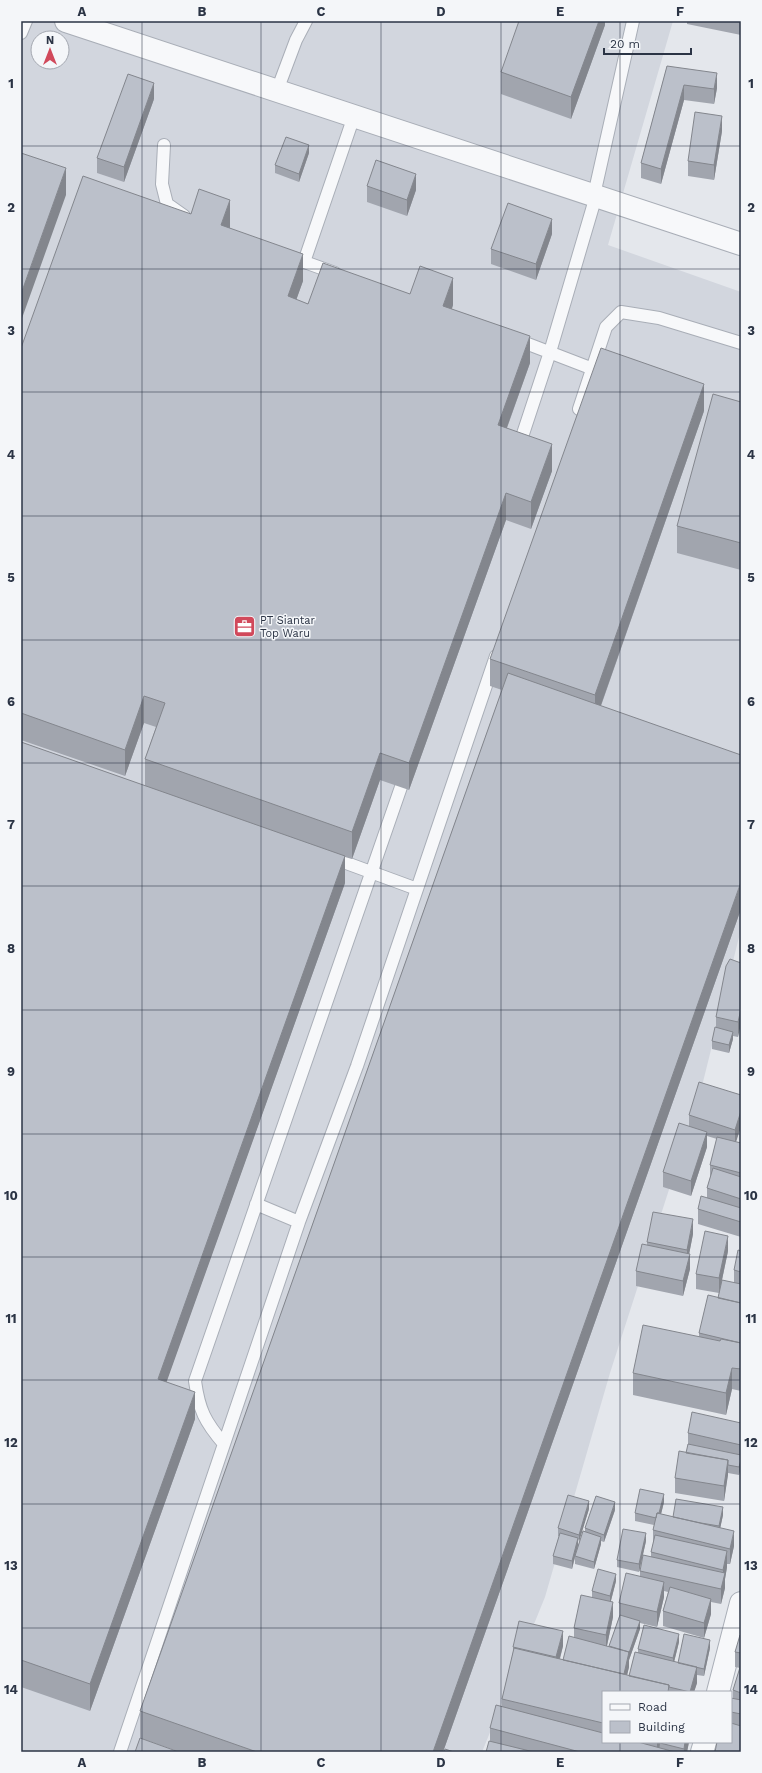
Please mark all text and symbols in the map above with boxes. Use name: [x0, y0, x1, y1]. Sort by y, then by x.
text: A: [78, 4, 87, 19]
text: B: [198, 4, 207, 19]
text: C: [317, 4, 326, 19]
text: D: [436, 4, 446, 19]
text: E: [556, 4, 564, 19]
text: F: [676, 4, 684, 19]
north arrow: [30, 30, 70, 70]
scale bar: [604, 30, 691, 56]
text: N: [46, 34, 54, 47]
text: 20 m: [610, 37, 640, 51]
text: 1: [8, 76, 14, 91]
text: 1: [748, 76, 754, 91]
text: 2: [7, 200, 15, 215]
text: 2: [747, 200, 755, 215]
text: 3: [7, 323, 15, 338]
text: 3: [747, 323, 755, 338]
text: 4: [7, 447, 16, 462]
text: 4: [747, 447, 756, 462]
text: 5: [7, 570, 15, 585]
text: 5: [747, 570, 755, 585]
office icon: PT Siantar Top Waru: [232, 613, 258, 639]
place label: PT Siantar Top Waru: [260, 614, 316, 640]
text: 6: [7, 694, 15, 709]
text: 6: [747, 694, 755, 709]
text: 7: [7, 817, 15, 832]
text: 7: [747, 817, 755, 832]
text: 8: [7, 941, 15, 956]
text: 8: [747, 941, 755, 956]
text: 9: [7, 1064, 15, 1079]
text: 9: [747, 1064, 755, 1079]
text: 10: [4, 1188, 18, 1203]
text: 10: [744, 1188, 758, 1203]
text: 11: [5, 1311, 17, 1326]
text: 11: [745, 1311, 757, 1326]
text: 12: [4, 1435, 18, 1450]
text: 12: [744, 1435, 758, 1450]
text: 13: [4, 1558, 18, 1573]
text: 13: [744, 1558, 758, 1573]
text: 14: [4, 1682, 19, 1697]
text: 14: [744, 1682, 759, 1697]
legend: [602, 1691, 732, 1743]
text: Road: [638, 1700, 667, 1714]
text: Building: [638, 1720, 685, 1734]
text: A: [78, 1755, 87, 1770]
text: B: [198, 1755, 207, 1770]
text: C: [317, 1755, 326, 1770]
text: D: [436, 1755, 446, 1770]
text: E: [556, 1755, 564, 1770]
text: F: [676, 1755, 684, 1770]

